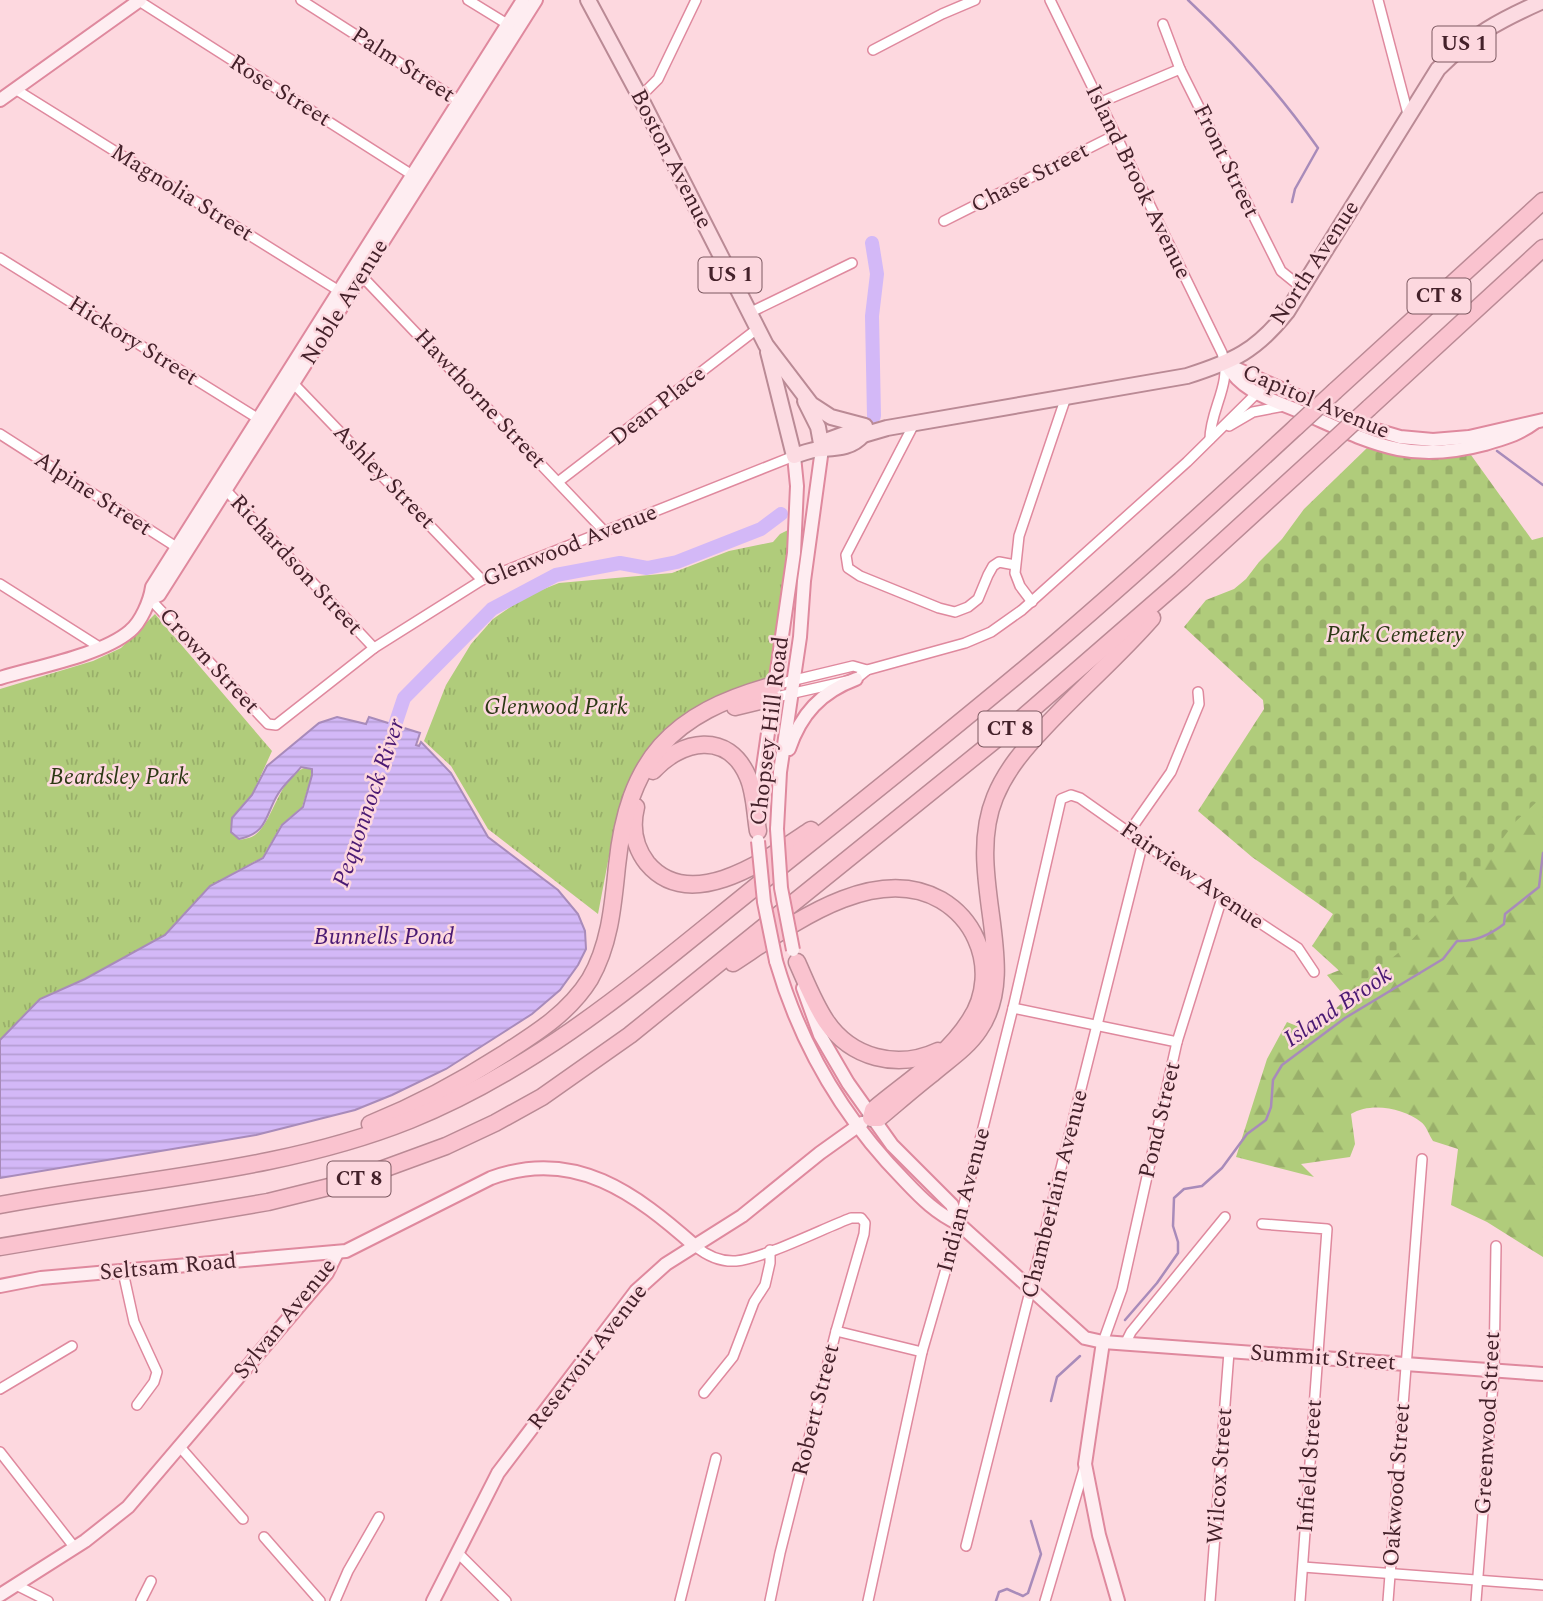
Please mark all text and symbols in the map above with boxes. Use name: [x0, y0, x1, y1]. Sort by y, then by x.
street label: Palm Street: [344, 18, 462, 112]
road number: US 1: [1432, 26, 1496, 61]
street label: Rose Street: [222, 46, 338, 136]
street label: Island Brook Avenue: [1076, 79, 1200, 285]
street label: Boston Avenue: [621, 83, 721, 235]
street label: Front Street: [1183, 98, 1269, 224]
street label: Chase Street: [965, 133, 1095, 223]
street label: Magnolia Street: [104, 135, 260, 251]
street label: North Avenue: [1261, 193, 1369, 333]
street label: Noble Avenue: [292, 232, 398, 372]
road number: US 1: [698, 258, 762, 292]
road number: CT 8: [1408, 278, 1470, 314]
street label: Hickory Street: [61, 287, 205, 395]
street label: Hawthorne Street: [406, 321, 554, 477]
street label: Capitol Avenue: [1237, 355, 1395, 449]
street label: Dean Place: [602, 357, 714, 455]
street label: Ashley Street: [324, 416, 444, 538]
street label: Alpine Street: [27, 443, 159, 545]
street label: Richardson Street: [221, 487, 371, 643]
street label: Glenwood Avenue: [477, 495, 663, 597]
street label: Crown Street: [150, 600, 268, 722]
park label: Park Cemetery: [1326, 618, 1465, 653]
street label: Chopsey Hill Road: [741, 634, 799, 828]
park label: Glenwood Park: [484, 690, 628, 725]
road number: CT 8: [978, 712, 1042, 746]
water label: Pequonnock River: [323, 713, 415, 892]
park label: Beardsley Park: [49, 760, 189, 795]
street label: Fairview Avenue: [1112, 813, 1272, 939]
water label: Bunnells Pond: [314, 919, 454, 955]
water label: Island Brook: [1276, 957, 1400, 1057]
street label: Pond Street: [1130, 1058, 1190, 1182]
street label: Chamberlain Avenue: [1012, 1086, 1098, 1302]
street label: Indian Avenue: [928, 1124, 1000, 1276]
road number: CT 8: [328, 1162, 390, 1196]
street label: Seltsam Road: [98, 1244, 238, 1290]
street label: Sylvan Avenue: [225, 1251, 345, 1387]
street label: Reservoir Avenue: [519, 1276, 657, 1438]
street label: Greenwood Street: [1466, 1330, 1510, 1516]
street label: Summit Street: [1249, 1335, 1397, 1381]
street label: Robert Street: [783, 1340, 849, 1480]
street label: Infield Street: [1288, 1398, 1332, 1534]
street label: Oakwood Street: [1374, 1402, 1420, 1568]
street label: Wilcox Street: [1198, 1406, 1242, 1546]

